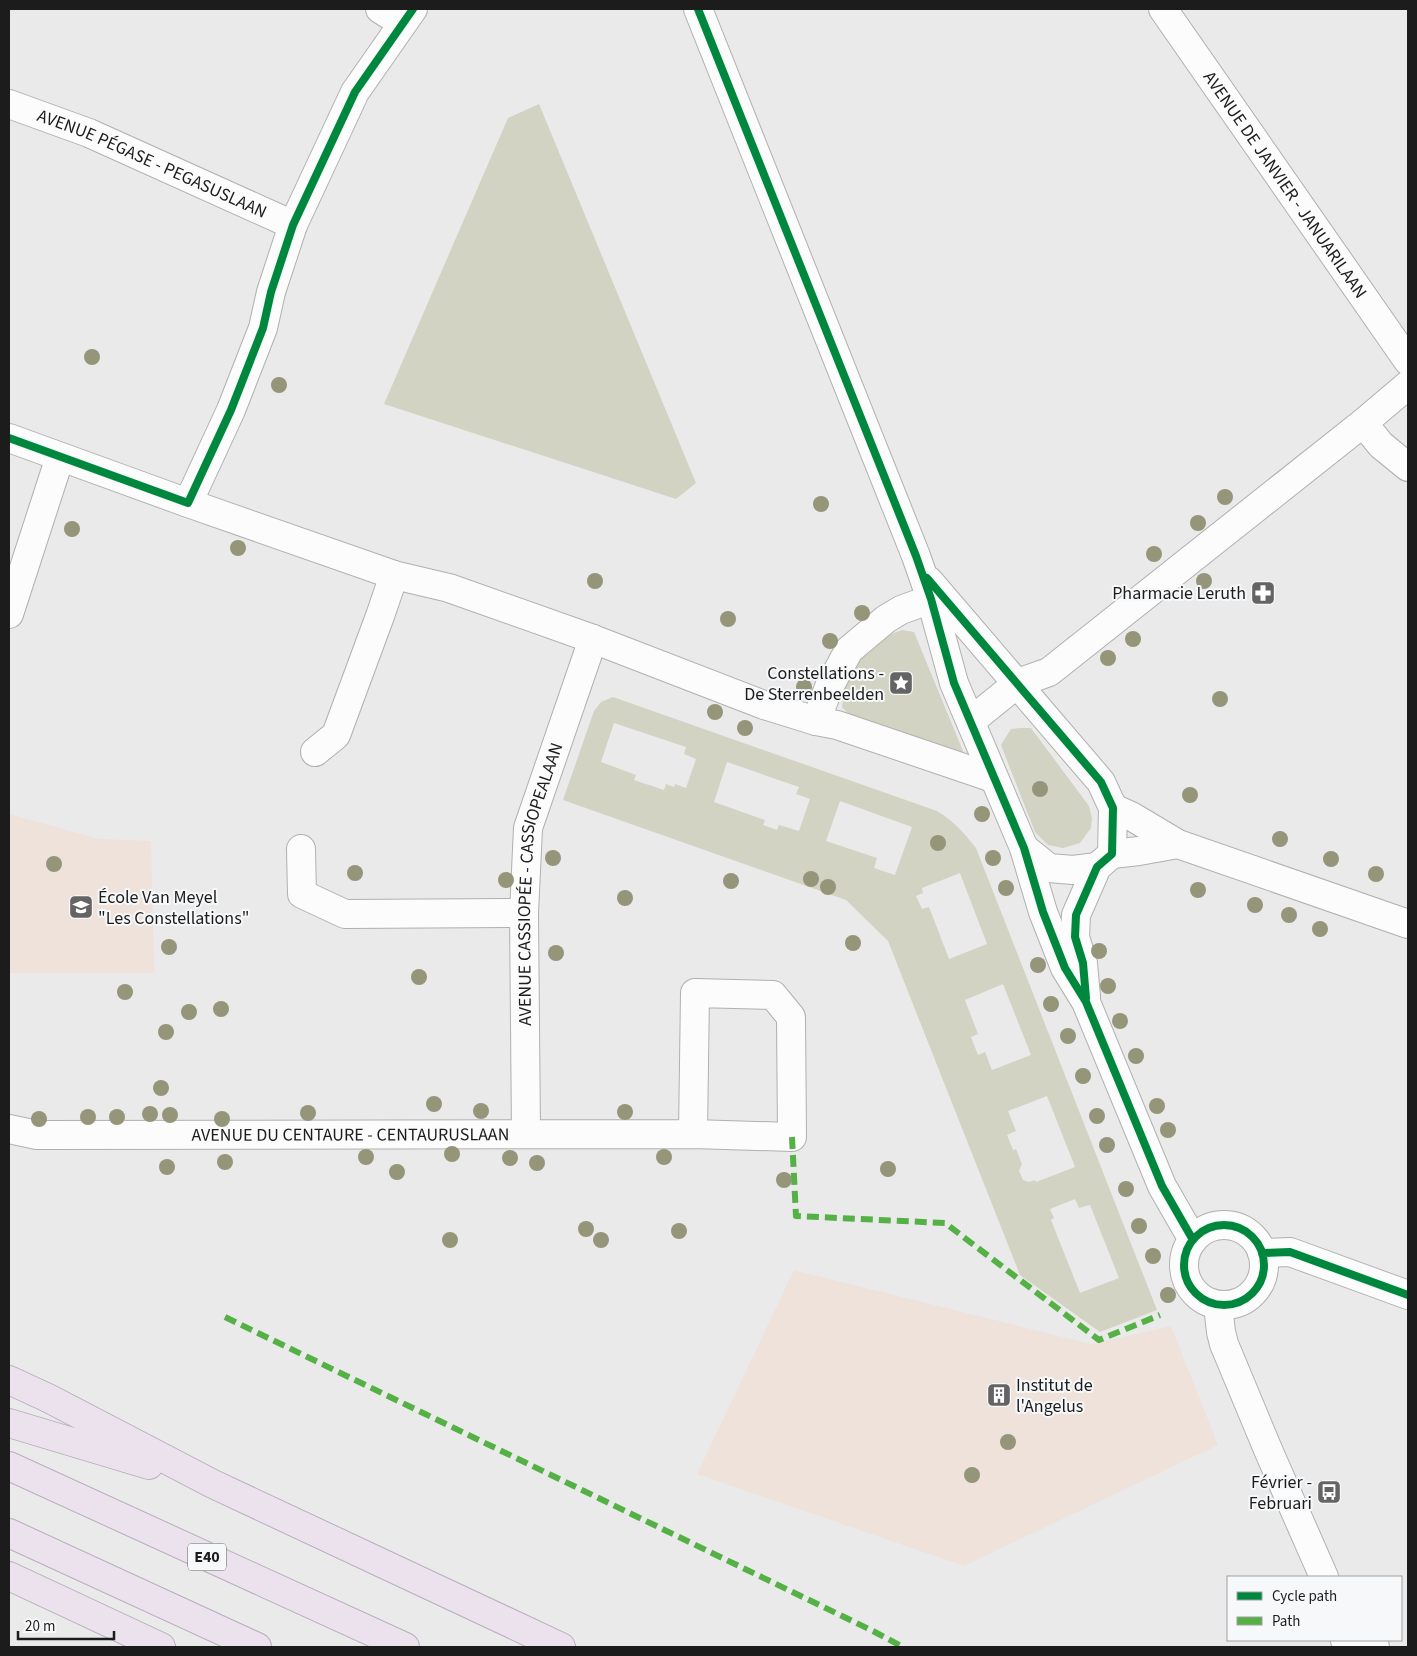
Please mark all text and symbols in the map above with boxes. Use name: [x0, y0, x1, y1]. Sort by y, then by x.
street label: AVENUE DE JANVIER - JANUARILAAN: [1197, 66, 1373, 303]
street label: AVENUE PÉGASE - PEGASUSLAAN: [34, 103, 271, 224]
pharmacy icon: Pharmacie Leruth: [1250, 580, 1276, 606]
place label: Pharmacie Leruth: [1112, 581, 1246, 606]
place label: Constellations - De Sterrenbeelden: [744, 661, 884, 707]
place icon: Constellations - De Sterrenbeelden: [888, 670, 914, 696]
street label: AVENUE CASSIOPÉE - CASSIOPEALAAN: [511, 739, 569, 1026]
place label: École Van Meyel "Les Constellations": [98, 885, 249, 931]
school or university icon: École Van Meyel "Les Constellations": [68, 894, 94, 920]
street label: AVENUE DU CENTAURE - CENTAURUSLAAN: [191, 1122, 509, 1147]
place label: Institut de l'Angelus: [1016, 1373, 1093, 1419]
building icon: Institut de l'Angelus: [986, 1382, 1012, 1408]
place label: Février - Februari: [1249, 1470, 1312, 1516]
bus stop icon: Février - Februari: [1316, 1479, 1342, 1505]
road number: E40: [188, 1544, 226, 1570]
legend: [1227, 1576, 1402, 1641]
text: Cycle path: [1272, 1586, 1337, 1607]
scale bar: [18, 1608, 114, 1640]
text: Path: [1272, 1611, 1300, 1632]
text: 20 m: [25, 1616, 55, 1637]

